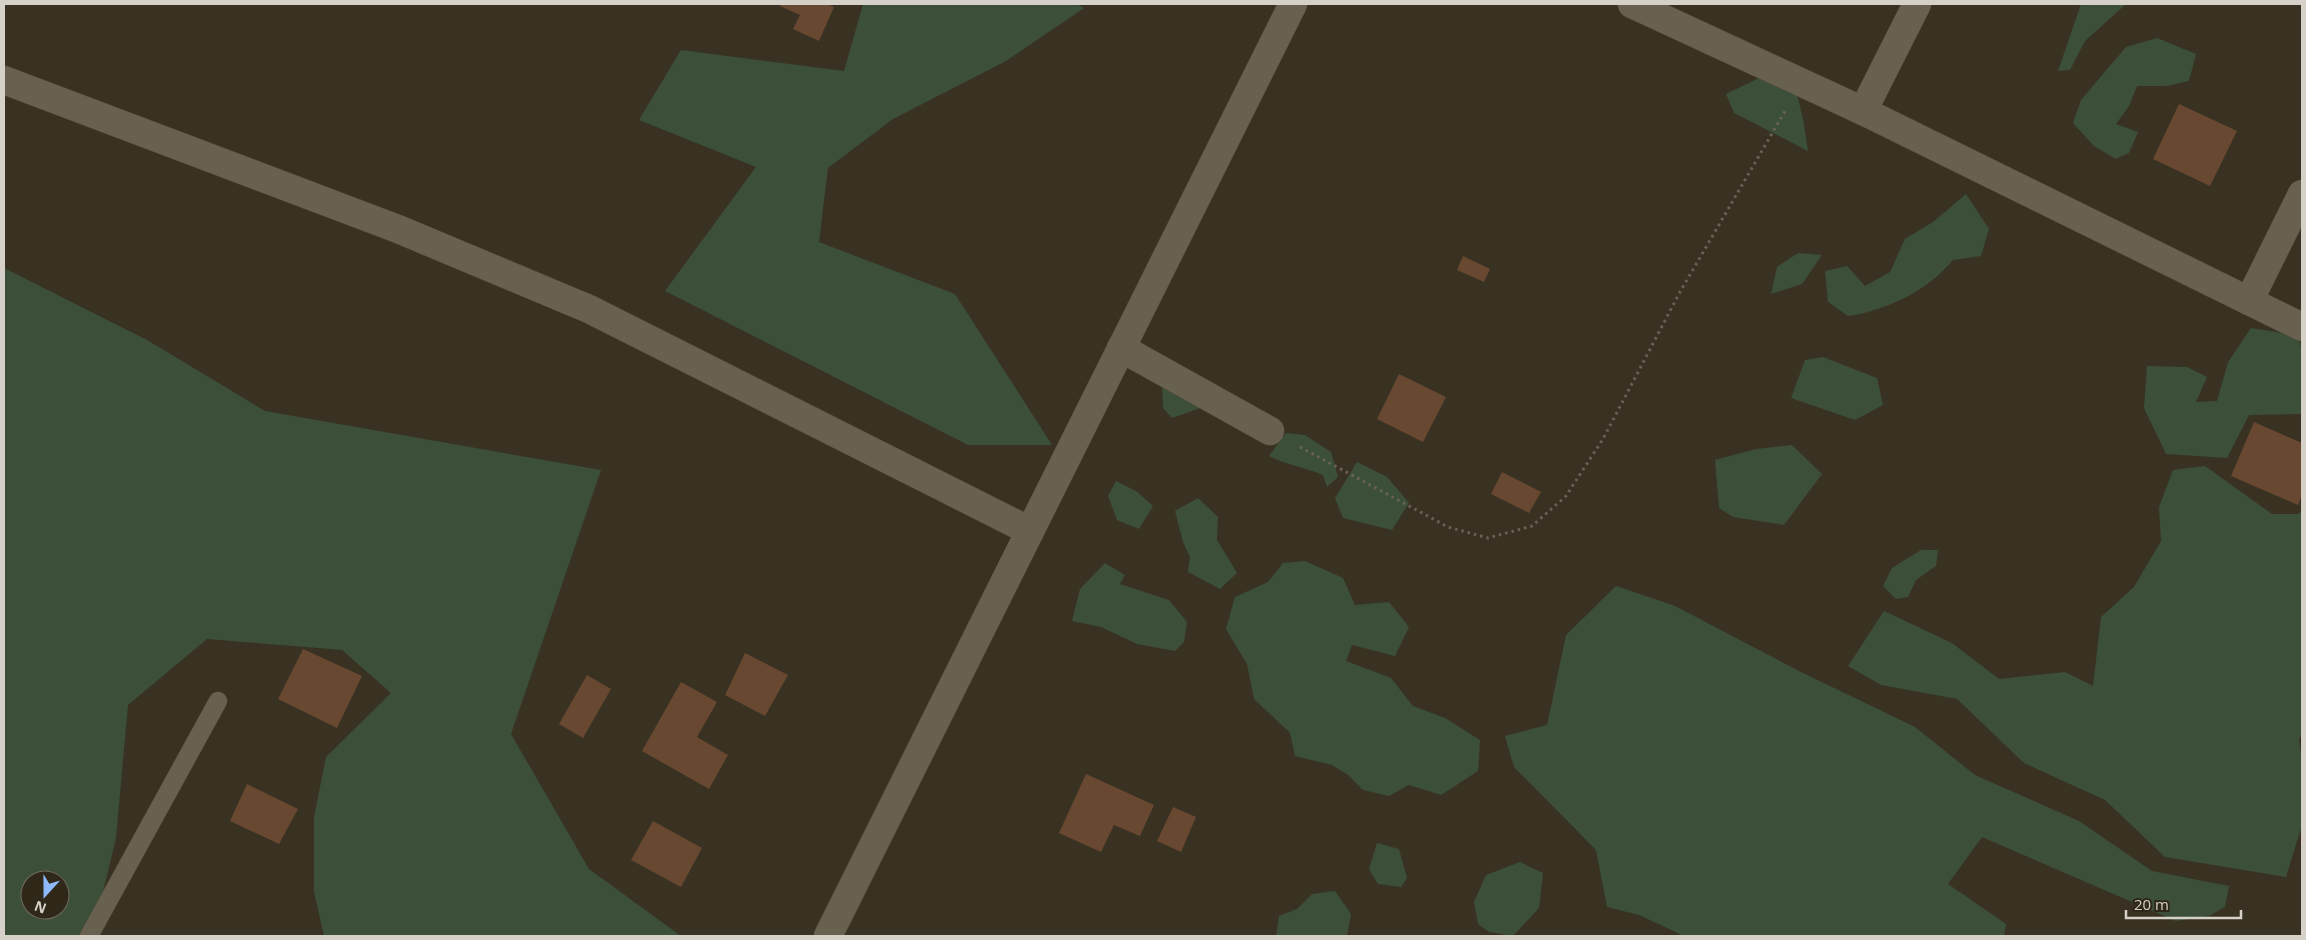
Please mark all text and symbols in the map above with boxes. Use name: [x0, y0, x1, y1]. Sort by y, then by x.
north arrow: [20, 870, 70, 920]
scale bar: [2126, 888, 2241, 920]
text: 20 m: [2134, 894, 2169, 914]
text: N: [31, 897, 49, 919]

